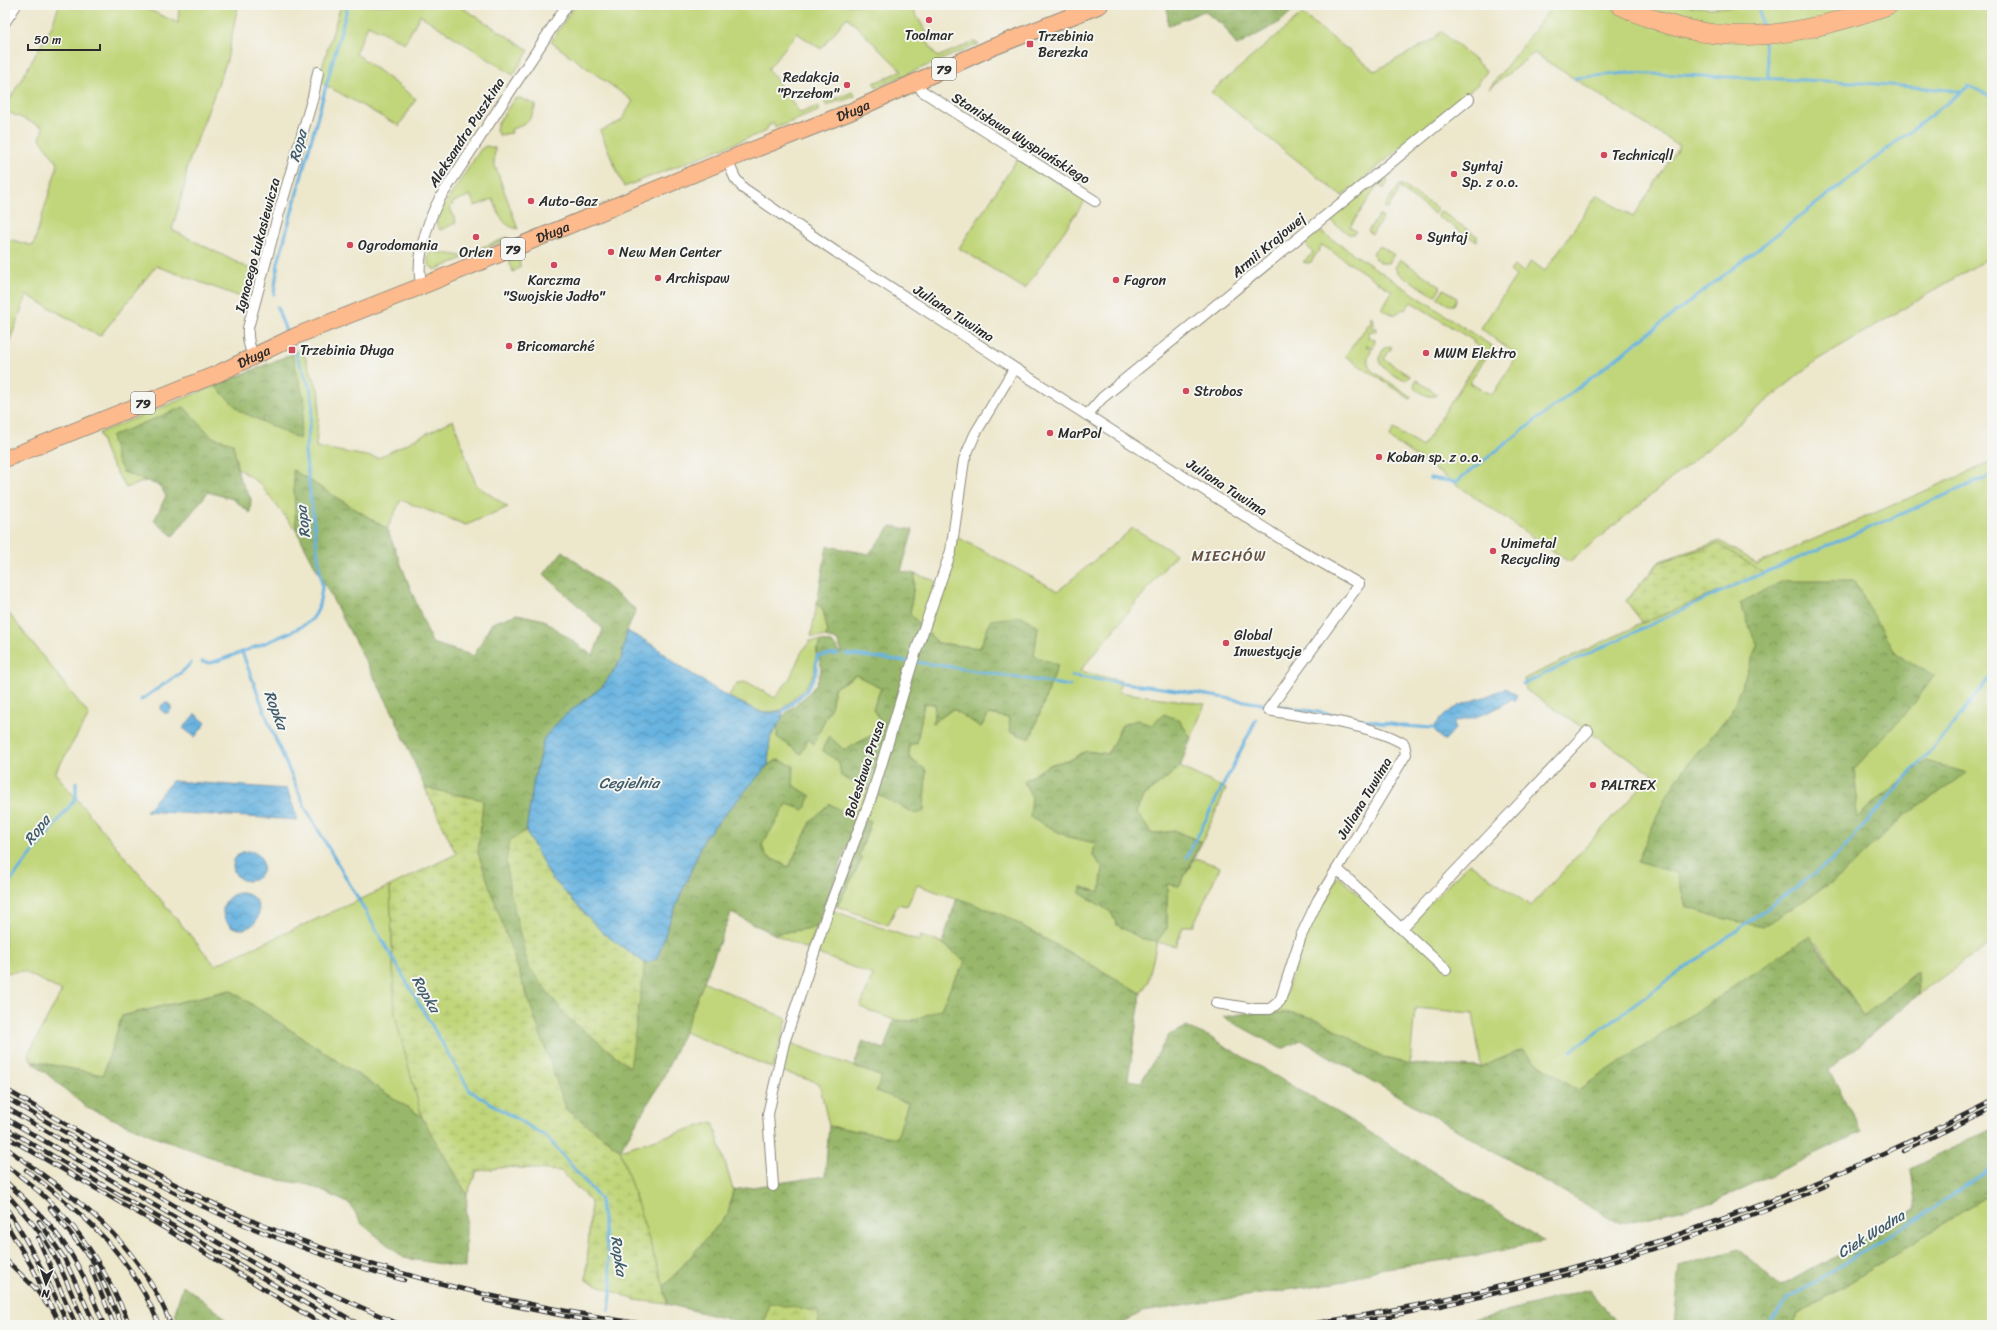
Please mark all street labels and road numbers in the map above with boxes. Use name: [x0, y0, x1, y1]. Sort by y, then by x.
road number: 79: [932, 58, 956, 80]
street label: Aleksandra Puszkina: [421, 72, 511, 193]
street label: Stanisława Wyspiańskiego: [946, 86, 1095, 191]
street label: Długa: [833, 92, 875, 129]
street label: Ignacego Łukasiewicza: [227, 175, 287, 316]
street label: Armii Krajowej: [1225, 206, 1312, 285]
street label: Długa: [532, 214, 574, 251]
road number: 79: [501, 238, 525, 260]
street label: Juliana Tuwima: [907, 277, 999, 349]
street label: Długa: [233, 338, 276, 376]
road number: 79: [131, 392, 155, 414]
street label: Juliana Tuwima: [1180, 451, 1272, 523]
street label: Bolesława Prusa: [837, 717, 892, 821]
street label: Juliana Tuwima: [1329, 752, 1399, 845]

